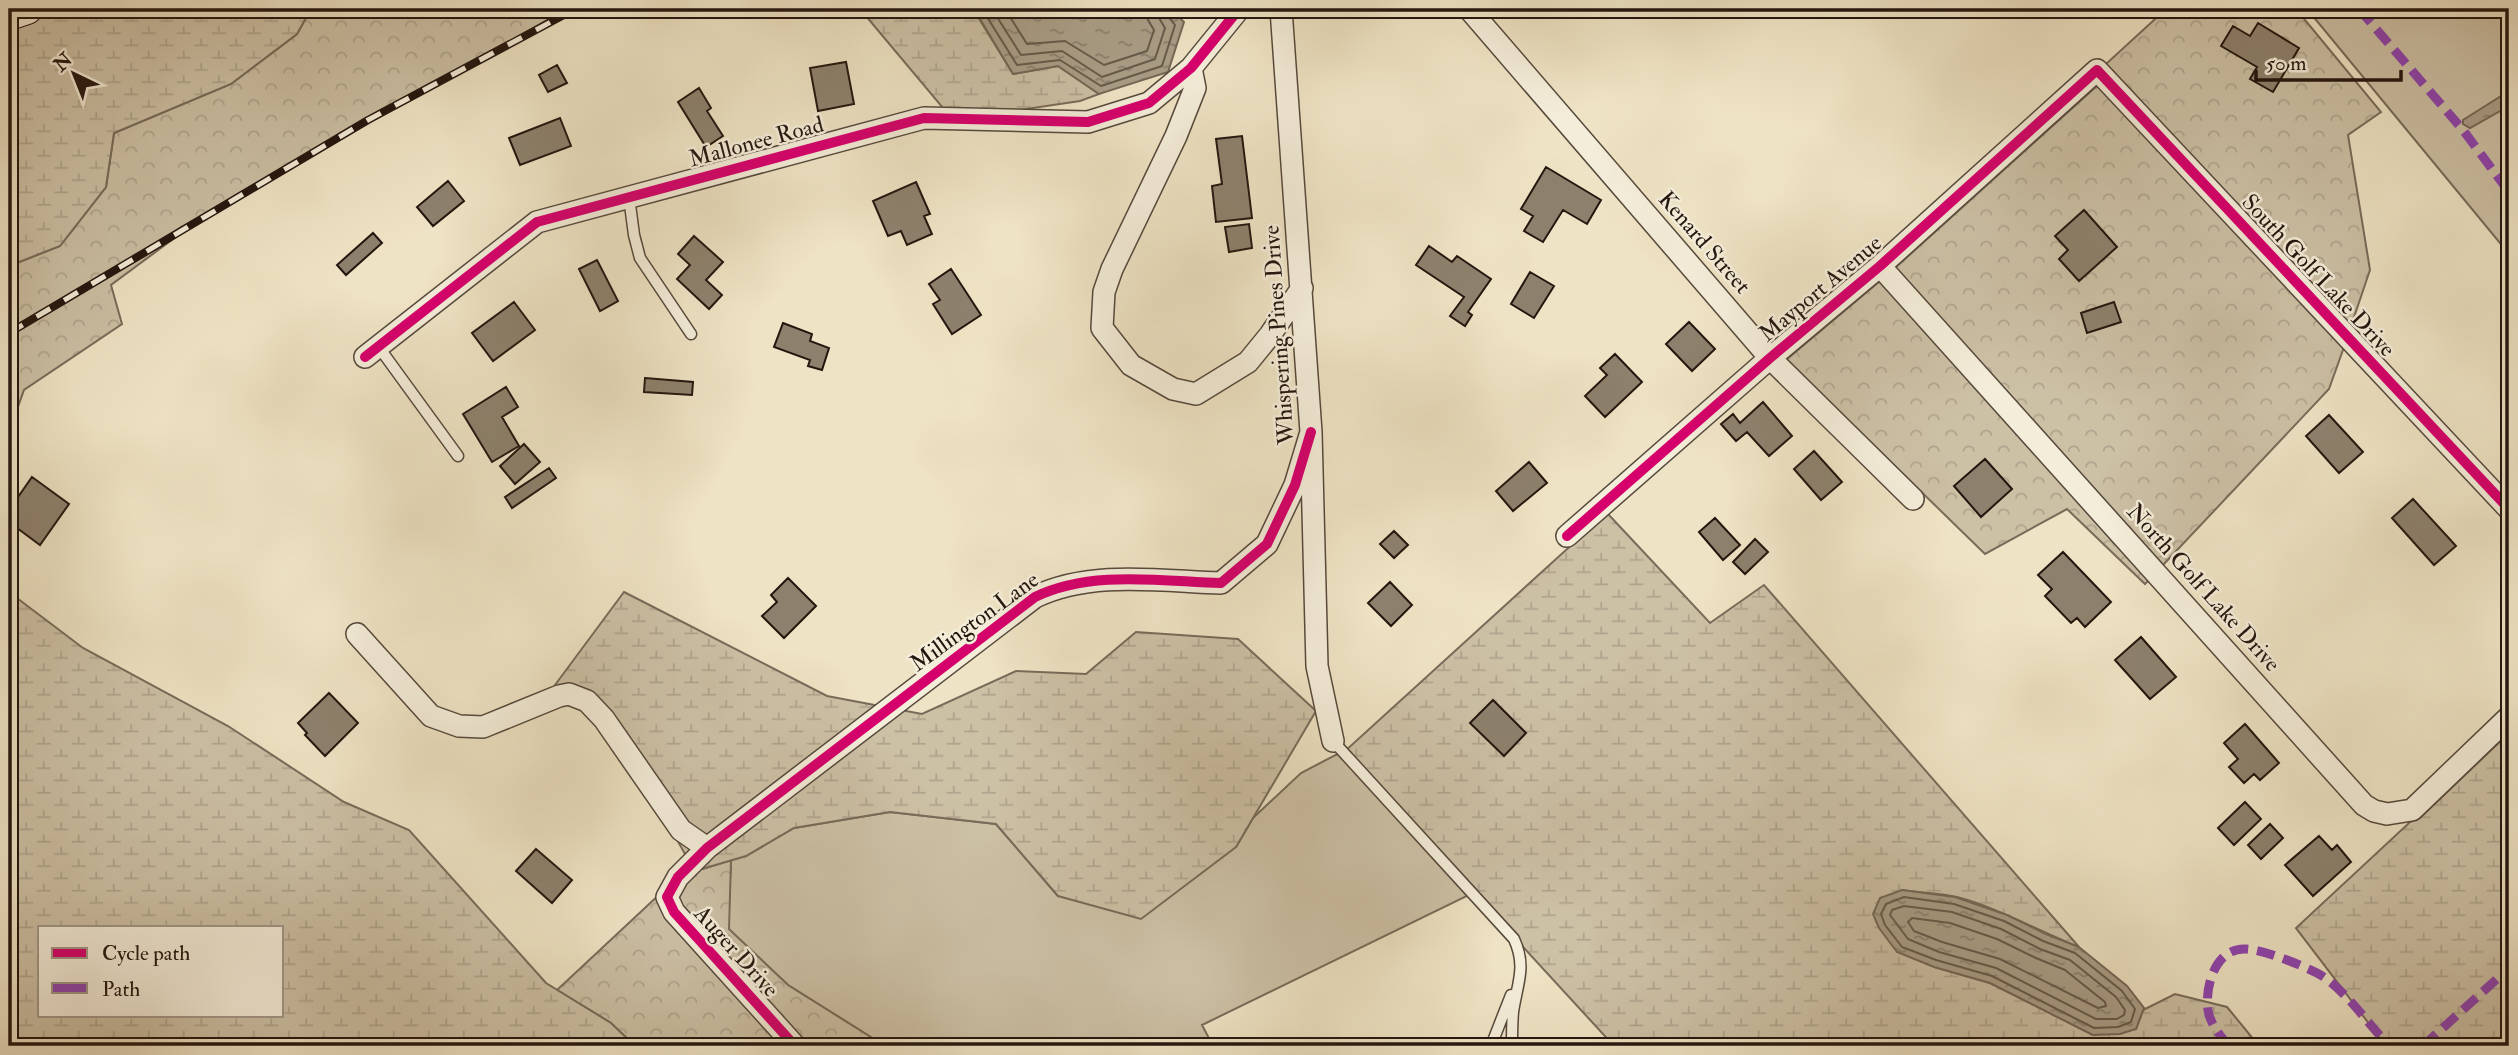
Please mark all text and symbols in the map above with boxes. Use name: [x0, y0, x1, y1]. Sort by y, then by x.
north arrow: [38, 38, 108, 108]
scale bar: [2256, 38, 2401, 82]
text: N: [48, 47, 78, 78]
text: 50 m: [2266, 50, 2307, 77]
street label: Mallonee Road: [686, 110, 827, 173]
street label: Kenard Street: [1652, 185, 1757, 300]
street label: South Golf Lake Drive: [2236, 188, 2402, 363]
street label: Whispering Pines Drive: [1256, 224, 1302, 447]
street label: Mayport Avenue: [1753, 228, 1889, 349]
street label: North Golf Lake Drive: [2120, 497, 2287, 678]
street label: Millington Lane: [904, 565, 1045, 678]
street label: Auger Drive: [687, 899, 786, 1003]
legend: [38, 926, 284, 1016]
text: Cycle path: [102, 940, 190, 967]
text: Path: [102, 976, 140, 1003]

